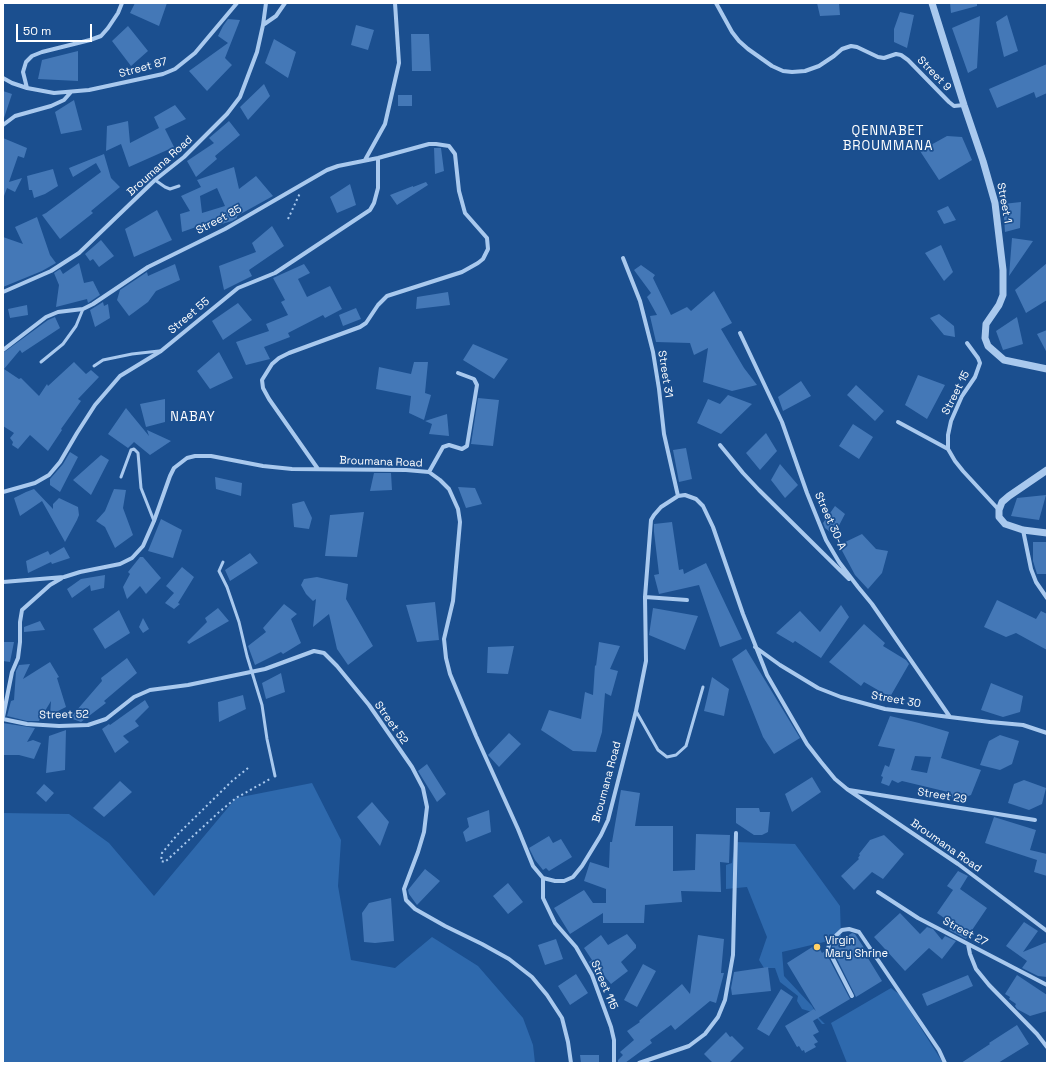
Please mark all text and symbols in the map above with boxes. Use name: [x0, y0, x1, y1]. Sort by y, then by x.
scale bar: [18, 16, 94, 42]
text: 50 m: [23, 23, 51, 39]
street label: Street 9: [914, 54, 954, 94]
street label: Street 87: [117, 55, 169, 81]
district label: QENNABET BROUMMANA: [843, 123, 933, 154]
street label: Broumana Road: [125, 133, 195, 199]
street label: Street 1: [994, 182, 1014, 224]
street label: Street 85: [194, 202, 244, 238]
street label: Street 55: [166, 295, 212, 337]
street label: Street 31: [655, 349, 675, 399]
street label: Street 15: [939, 369, 973, 417]
district label: NABAY: [170, 409, 216, 425]
street label: Broumana Road: [339, 454, 423, 470]
street label: Street 30-A: [811, 490, 849, 552]
street label: Street 30: [870, 689, 922, 711]
street label: Street 52: [371, 699, 411, 747]
street label: Street 52: [39, 708, 89, 722]
street label: Broumana Road: [590, 740, 624, 824]
street label: Street 29: [916, 786, 968, 806]
street label: Broumana Road: [908, 817, 984, 875]
street label: Street 27: [940, 915, 990, 949]
place label: Virgin Mary Shrine: [825, 934, 888, 960]
marker: Virgin Mary Shrine: [812, 942, 822, 952]
street label: Street 115: [588, 958, 620, 1012]

